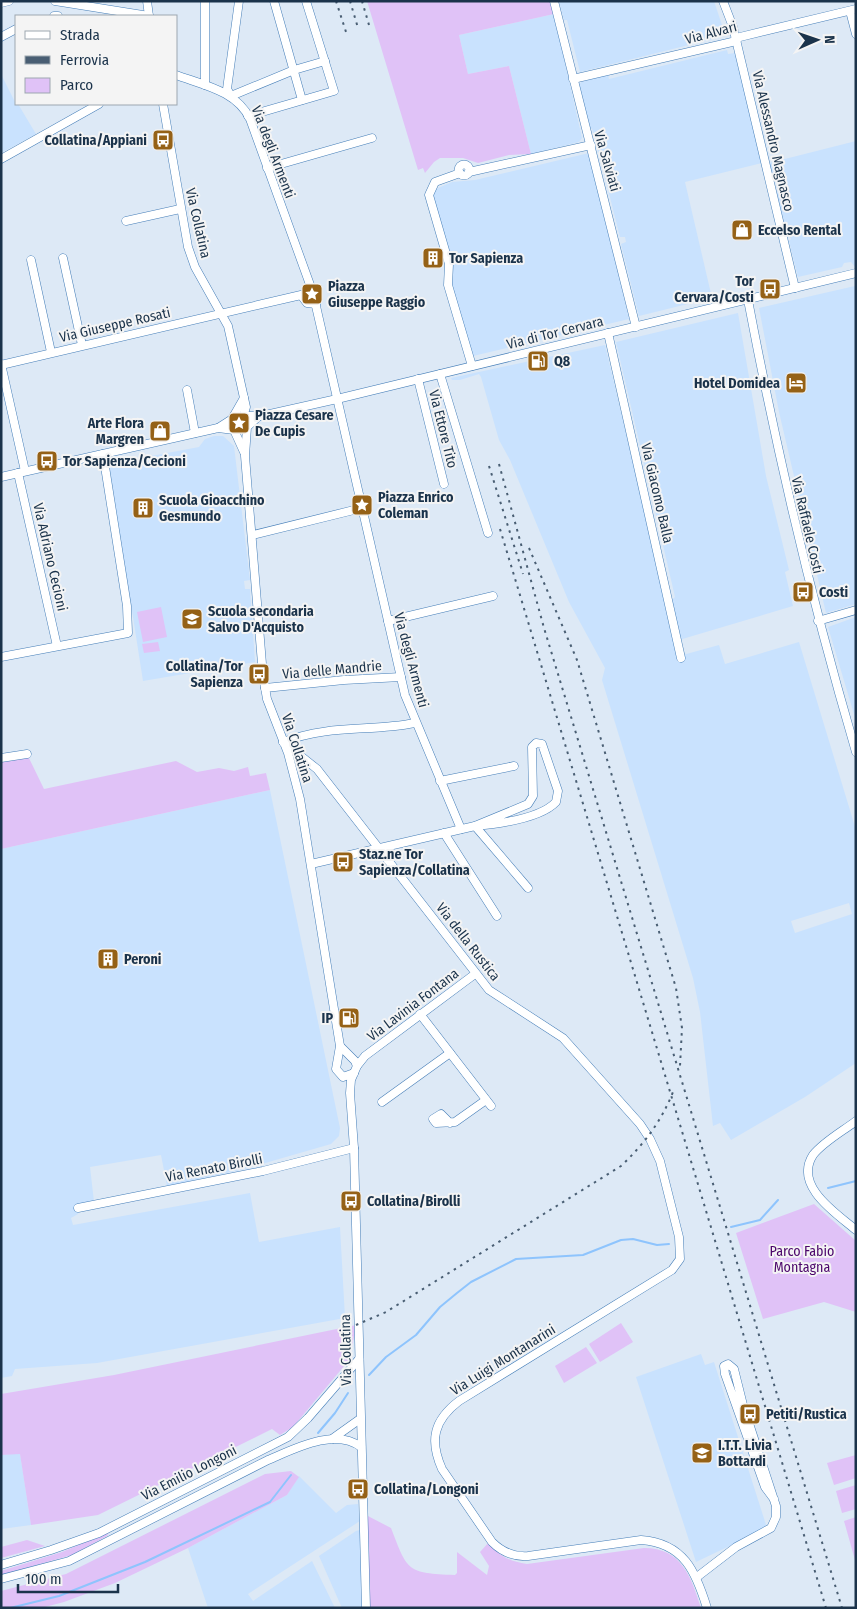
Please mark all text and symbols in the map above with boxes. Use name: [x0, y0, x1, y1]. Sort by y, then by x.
legend: [15, 15, 178, 105]
north arrow: [792, 15, 842, 65]
street label: Via Alvari: [683, 18, 739, 48]
text: Strada: [60, 26, 100, 44]
text: N: [821, 35, 838, 44]
text: Ferrovia: [60, 51, 109, 69]
street label: Via Alessandro Magnasco: [749, 69, 797, 213]
text: Parco: [60, 76, 93, 94]
street label: Via degli Armenti: [248, 103, 298, 201]
bus stop icon: Collatina/Appiani: [151, 128, 175, 152]
street label: Via Salviati: [590, 128, 624, 194]
place label: Collatina/Appiani: [45, 132, 147, 149]
street label: Via Collatina: [182, 186, 214, 260]
shop icon: Eccelso Rental: [730, 218, 754, 242]
place label: Eccelso Rental: [758, 222, 841, 239]
building icon: Tor Sapienza: [421, 246, 445, 270]
place label: Tor Sapienza: [449, 250, 523, 267]
place label: Tor Cervara/Costi: [674, 273, 755, 306]
bus stop icon: Tor Cervara/Costi: [758, 277, 782, 301]
place label: Piazza Giuseppe Raggio: [328, 278, 426, 311]
place icon: Piazza Giuseppe Raggio: [300, 282, 324, 306]
street label: Via Giuseppe Rosati: [58, 304, 172, 346]
street label: Via di Tor Cervara: [505, 313, 605, 353]
fuel station icon: Q8: [526, 349, 550, 373]
place label: Q8: [554, 353, 571, 370]
hotel icon: Hotel Domidea: [784, 371, 808, 395]
place label: Hotel Domidea: [694, 375, 780, 392]
street label: Via Ettore Tito: [425, 388, 461, 470]
place label: Piazza Cesare De Cupis: [255, 407, 334, 440]
place icon: Piazza Cesare De Cupis: [227, 411, 251, 435]
place label: Arte Flora Margren: [87, 415, 144, 448]
shop icon: Arte Flora Margren: [148, 419, 172, 443]
street label: Via Giacomo Balla: [637, 441, 677, 545]
bus stop icon: Tor Sapienza/Cecioni: [35, 449, 59, 473]
place label: Tor Sapienza/Cecioni: [63, 453, 186, 470]
street label: Via Raffaele Costi: [788, 475, 826, 575]
place label: Piazza Enrico Coleman: [378, 489, 454, 522]
place label: Scuola Gioacchino Gesmundo: [159, 492, 265, 525]
place icon: Piazza Enrico Coleman: [350, 493, 374, 517]
building icon: Scuola Gioacchino Gesmundo: [131, 496, 155, 520]
street label: Via Adriano Cecioni: [29, 501, 71, 613]
bus stop icon: Costi: [791, 580, 815, 604]
place label: Costi: [819, 584, 849, 601]
place label: Scuola secondaria Salvo D'Acquisto: [208, 603, 314, 636]
school or university icon: Scuola secondaria Salvo D'Acquisto: [180, 607, 204, 631]
street label: Via degli Armenti: [390, 611, 432, 709]
street label: Via delle Mandrie: [282, 657, 383, 683]
place label: Collatina/Tor Sapienza: [166, 658, 244, 691]
bus stop icon: Collatina/Tor Sapienza: [247, 662, 271, 686]
street label: Via Collatina: [278, 711, 316, 785]
place label: Staz.ne Tor Sapienza/Collatina: [359, 846, 470, 879]
bus stop icon: Staz.ne Tor Sapienza/Collatina: [331, 850, 355, 874]
street label: Via della Rustica: [432, 900, 504, 985]
building icon: Peroni: [96, 947, 120, 971]
place label: Peroni: [124, 951, 162, 968]
street label: Via Lavinia Fontana: [364, 965, 462, 1045]
fuel station icon: IP: [337, 1006, 361, 1030]
place label: IP: [322, 1010, 333, 1027]
street label: Via Renato Birolli: [164, 1150, 264, 1186]
bus stop icon: Collatina/Birolli: [339, 1189, 363, 1213]
place label: Collatina/Birolli: [367, 1193, 461, 1210]
park label: Parco Fabio Montagna: [770, 1243, 834, 1276]
street label: Via Collatina: [337, 1314, 355, 1386]
street label: Via Luigi Montanarini: [447, 1321, 559, 1399]
bus stop icon: Petiti/Rustica: [738, 1402, 762, 1426]
place label: Petiti/Rustica: [766, 1406, 847, 1423]
place label: I.T.T. Livia Bottardi: [718, 1437, 772, 1470]
school or university icon: I.T.T. Livia Bottardi: [690, 1441, 714, 1465]
street label: Via Emilio Longoni: [139, 1442, 239, 1504]
bus stop icon: Collatina/Longoni: [346, 1477, 370, 1501]
place label: Collatina/Longoni: [374, 1481, 479, 1498]
scale bar: [18, 1562, 118, 1594]
text: 100 m: [25, 1570, 62, 1588]

